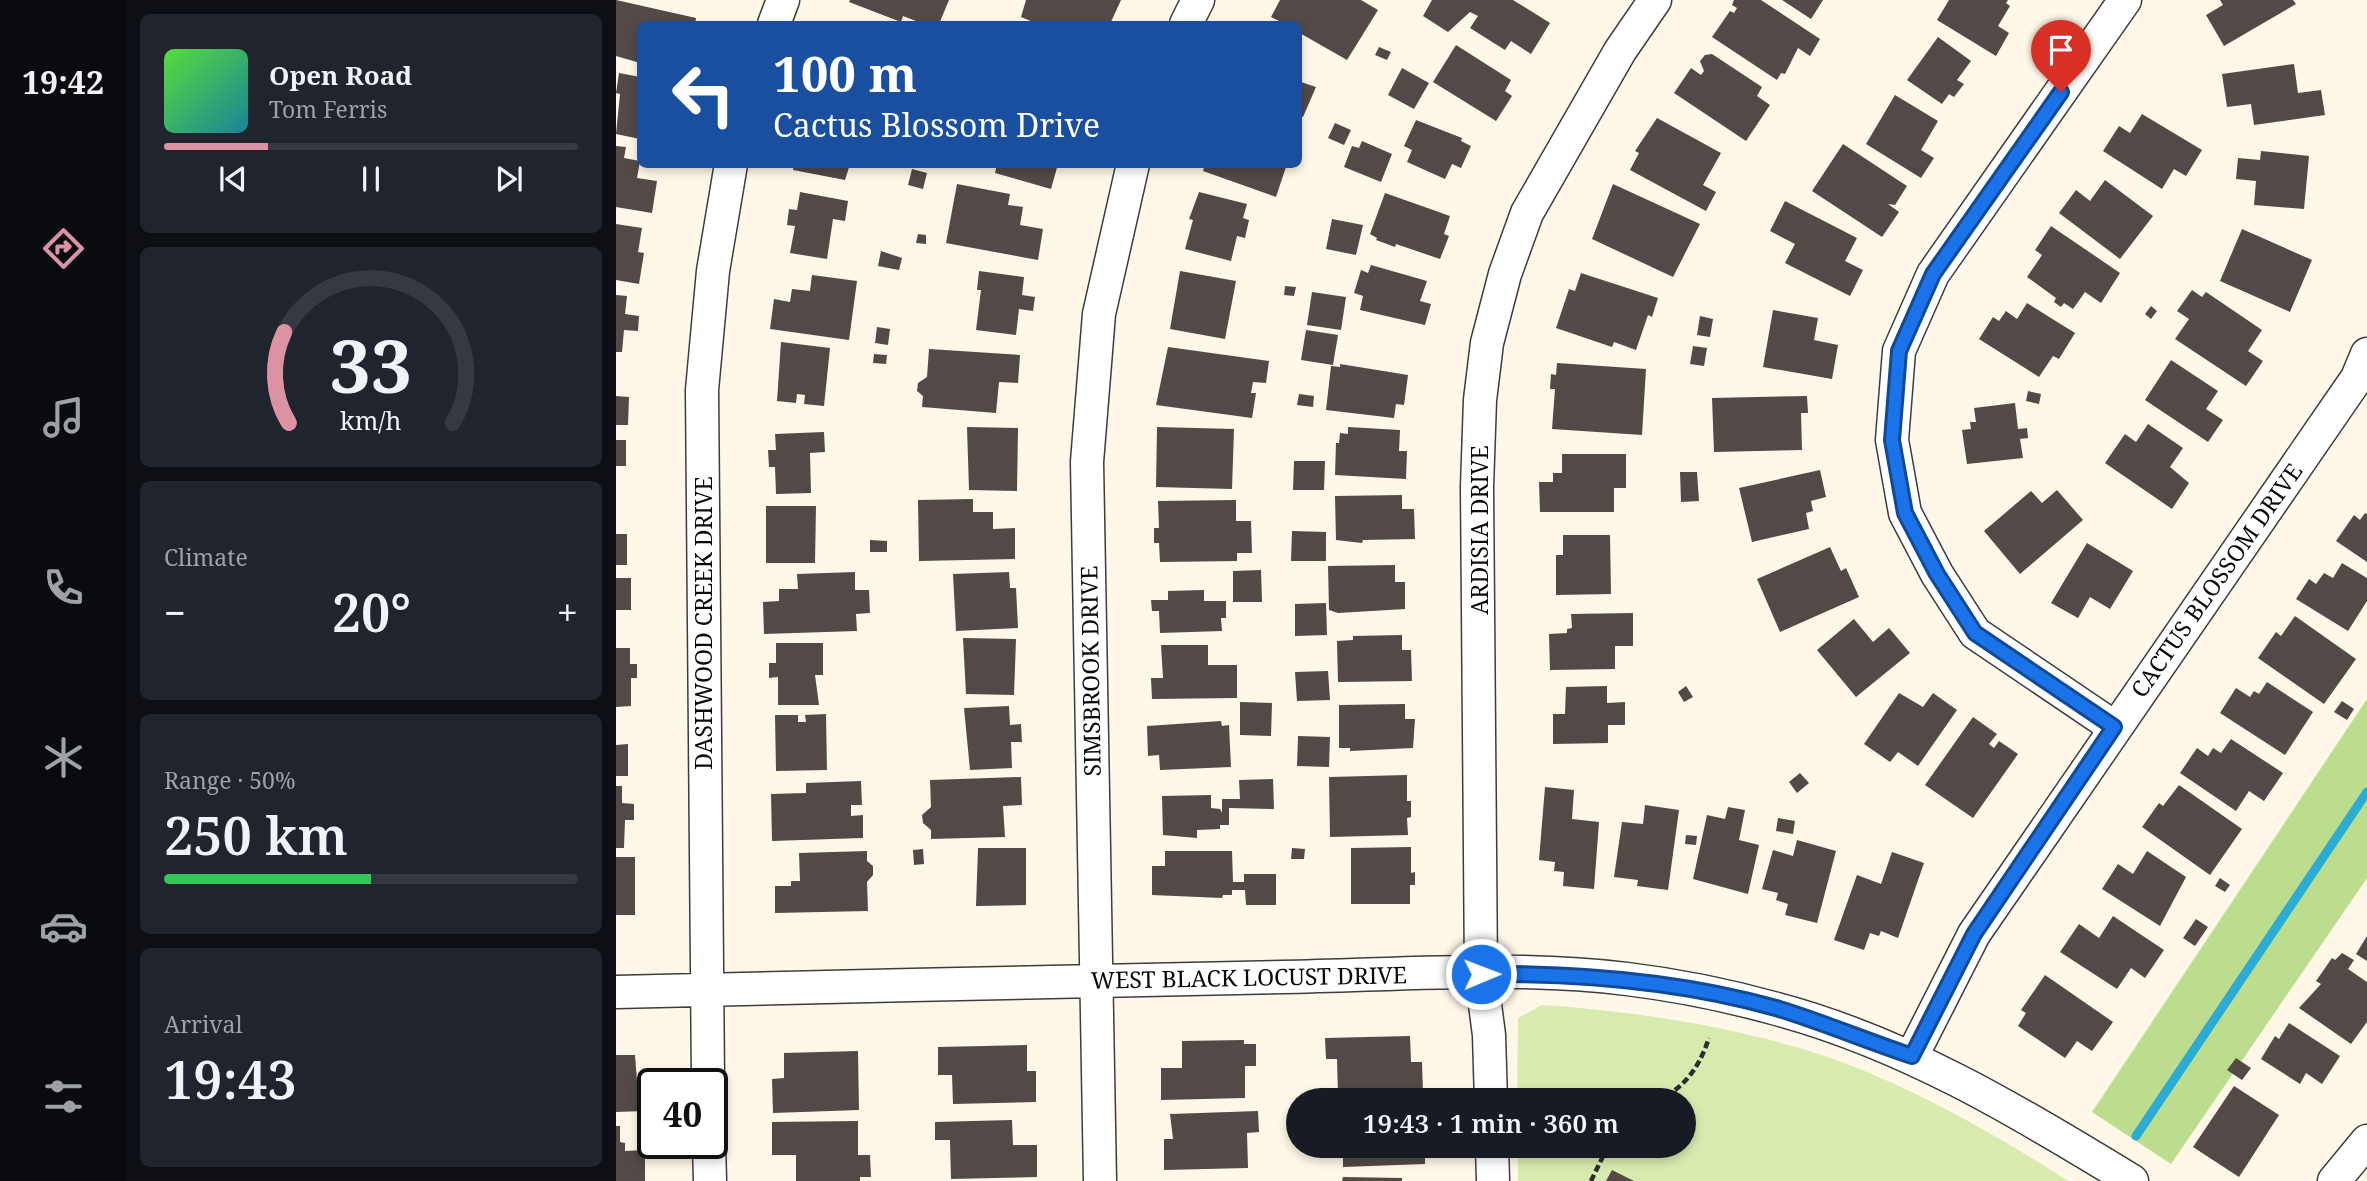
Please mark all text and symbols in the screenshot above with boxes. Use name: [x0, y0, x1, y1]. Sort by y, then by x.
pin: [2031, 20, 2091, 92]
icon: arrive: [2042, 31, 2080, 69]
text: 100 m: [773, 40, 917, 106]
icon: left: [658, 49, 749, 140]
text: Open Road: [269, 57, 412, 93]
text: 19:42: [22, 60, 104, 103]
text: Tom Ferris: [269, 93, 387, 125]
text: Cactus Blossom Drive: [773, 103, 1100, 146]
icon: previous: [214, 160, 252, 198]
icon: pause: [352, 160, 390, 198]
icon: next: [490, 160, 528, 198]
icon: directions: [39, 224, 88, 273]
text: 33: [330, 316, 412, 415]
icon: music: [39, 393, 88, 442]
text: km/h: [340, 403, 402, 437]
street label: ARDISIA DRIVE: [1463, 445, 1495, 615]
street label: CACTUS BLOSSOM DRIVE: [2123, 456, 2309, 704]
street label: DASHWOOD CREEK DRIVE: [687, 476, 719, 770]
text: Climate: [164, 541, 248, 573]
icon: phone: [39, 563, 88, 612]
street label: SIMSBROOK DRIVE: [1072, 565, 1108, 777]
text: 20°: [332, 576, 411, 647]
text: −: [164, 586, 186, 638]
text: +: [557, 586, 578, 638]
icon: climate: [39, 733, 88, 782]
text: Range · 50%: [164, 764, 296, 796]
text: 250 km: [164, 799, 348, 870]
icon: car: [39, 902, 88, 951]
position arrow: [1444, 937, 1518, 1011]
street label: WEST BLACK LOCUST DRIVE: [1091, 958, 1407, 996]
text: Arrival: [164, 1008, 243, 1040]
text: 19:43: [164, 1043, 297, 1114]
speed limit sign: 40: [637, 1068, 728, 1159]
icon: filters: [39, 1072, 88, 1121]
text: 19:43 · 1 min · 360 m: [1363, 1105, 1619, 1141]

